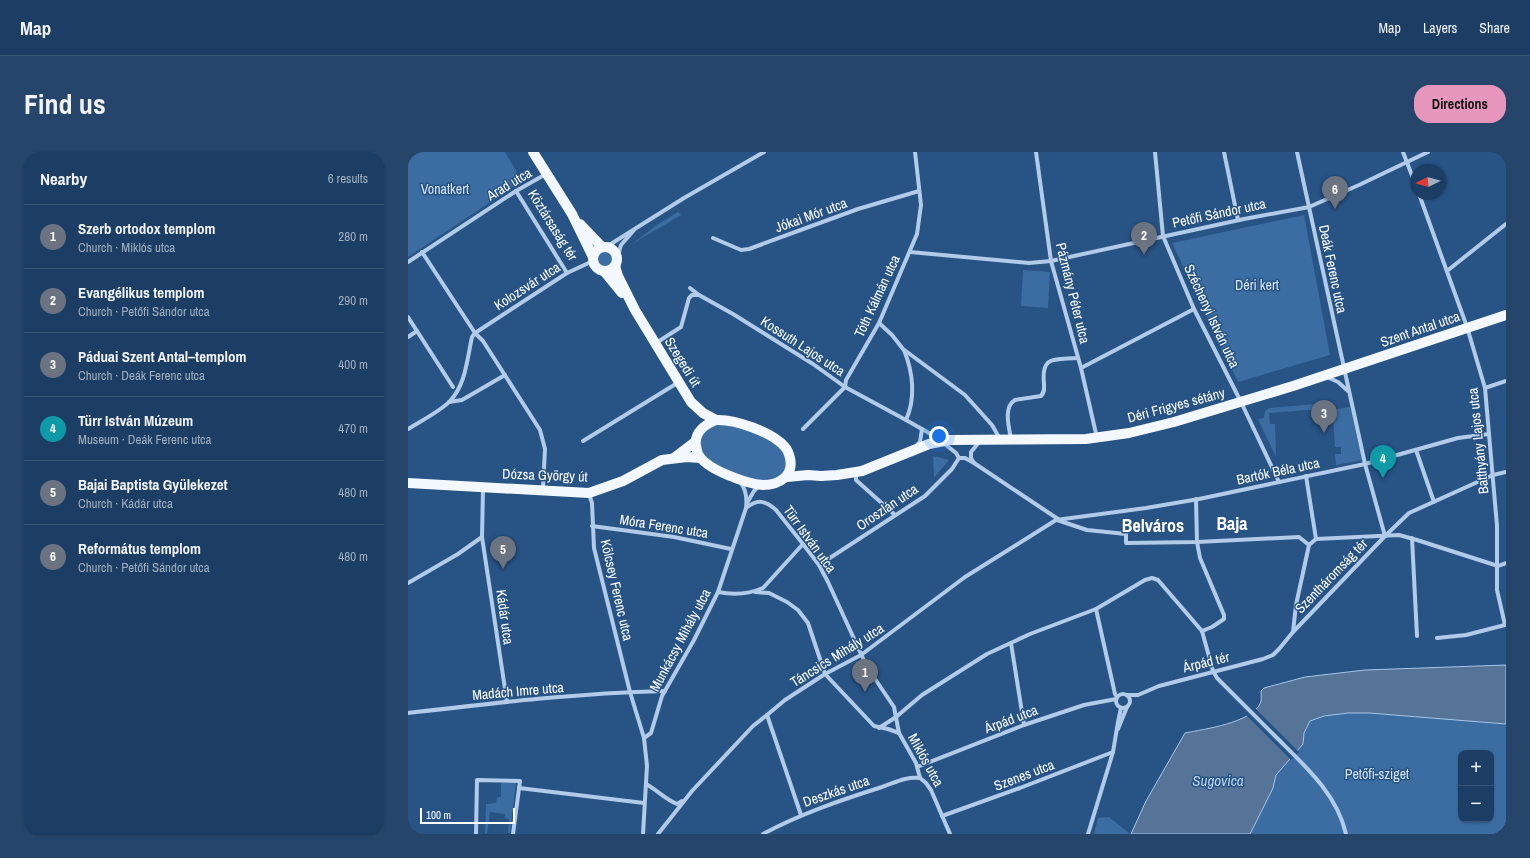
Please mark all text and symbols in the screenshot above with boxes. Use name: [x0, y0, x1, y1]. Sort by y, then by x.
text: Map: [20, 15, 51, 41]
text: Map: [1379, 19, 1401, 37]
text: Layers: [1423, 19, 1457, 37]
text: Share: [1479, 19, 1510, 37]
text: Find us: [24, 85, 106, 123]
button: Directions: [1414, 85, 1506, 123]
street label: Arad utca: [482, 163, 535, 205]
north arrow: [1410, 164, 1446, 200]
text: Nearby: [40, 167, 87, 190]
text: 6 results: [328, 170, 368, 187]
pin: 6: [1322, 176, 1348, 209]
park label: Vonatkert: [421, 180, 469, 198]
street label: Köztársaság tér: [524, 186, 582, 264]
street label: Jókai Mór utca: [773, 193, 850, 236]
street label: Petőfi Sándor utca: [1171, 194, 1268, 232]
text: Szerb ortodox templom: [78, 218, 215, 239]
pin: 2: [1131, 222, 1157, 255]
street label: Deák Ferenc utca: [1315, 223, 1351, 316]
text: 1: [50, 228, 56, 245]
text: 280 m: [338, 228, 368, 245]
text: Church · Miklós utca: [78, 239, 175, 256]
street label: Pázmány Péter utca: [1052, 241, 1094, 346]
street label: Tóth Kálmán utca: [850, 251, 904, 340]
street label: Kolozsvár utca: [491, 258, 564, 314]
street label: Széchenyi István utca: [1180, 261, 1244, 371]
park label: Déri kert: [1235, 276, 1279, 294]
text: Evangélikus templom: [78, 282, 204, 303]
text: 2: [50, 292, 56, 309]
text: 290 m: [338, 292, 368, 309]
text: Church · Petőfi Sándor utca: [78, 303, 210, 320]
street label: Szent Antal utca: [1378, 307, 1463, 351]
street label: Kossuth Lajos utca: [757, 312, 849, 380]
street label: Szegedi út: [661, 334, 705, 390]
text: Páduai Szent Antal–templom: [78, 346, 246, 367]
text: 3: [50, 356, 56, 373]
text: 400 m: [338, 356, 368, 373]
text: Church · Deák Ferenc utca: [78, 367, 205, 384]
street label: Déri Frigyes sétány: [1125, 383, 1227, 427]
street label: Batthyány Lajos utca: [1463, 386, 1493, 495]
pin: 3: [1311, 400, 1337, 433]
text: Türr István Múzeum: [78, 410, 193, 431]
text: 4: [50, 420, 56, 437]
text: 470 m: [338, 420, 368, 437]
your location: [929, 426, 949, 446]
text: Museum · Deák Ferenc utca: [78, 431, 211, 448]
pin: 4: [1370, 445, 1396, 478]
street label: Bartók Béla utca: [1235, 453, 1322, 489]
street label: Dózsa György út: [502, 465, 588, 485]
text: Bajai Baptista Gyülekezet: [78, 474, 228, 495]
street label: Oroszlán utca: [853, 479, 922, 534]
text: 5: [50, 484, 56, 501]
text: 480 m: [338, 484, 368, 501]
text: Church · Kádár utca: [78, 495, 173, 512]
street label: Türr István utca: [780, 502, 841, 577]
street label: Móra Ferenc utca: [618, 510, 710, 542]
district label: Baja: [1216, 511, 1248, 536]
district label: Belváros: [1122, 513, 1184, 538]
street label: Szentháromság tér: [1291, 535, 1371, 617]
pin: 5: [490, 536, 516, 569]
text: Református templom: [78, 538, 201, 559]
street label: Kölcsey Ferenc utca: [597, 538, 638, 643]
text: 6: [50, 548, 56, 565]
text: 480 m: [338, 548, 368, 565]
text: Church · Petőfi Sándor utca: [78, 559, 210, 576]
street label: Munkácsy Mihály utca: [645, 585, 715, 694]
street label: Kádár utca: [492, 588, 518, 646]
street label: Táncsics Mihály utca: [787, 619, 888, 691]
street label: Árpád tér: [1180, 648, 1231, 677]
pin: 1: [852, 659, 878, 692]
street label: Madách Imre utca: [471, 678, 565, 704]
street label: Árpád utca: [981, 700, 1041, 738]
street label: Miklós utca: [904, 730, 948, 790]
map controls: [1458, 750, 1494, 822]
button: +: [1458, 750, 1494, 786]
street label: Szenes utca: [991, 755, 1057, 795]
park label: Petőfi-sziget: [1345, 765, 1409, 783]
water label: Sugovica: [1192, 770, 1244, 791]
street label: Deszkás utca: [800, 771, 872, 811]
button: −: [1458, 786, 1494, 822]
scale bar: [420, 806, 515, 825]
text: 100 m: [426, 808, 451, 822]

